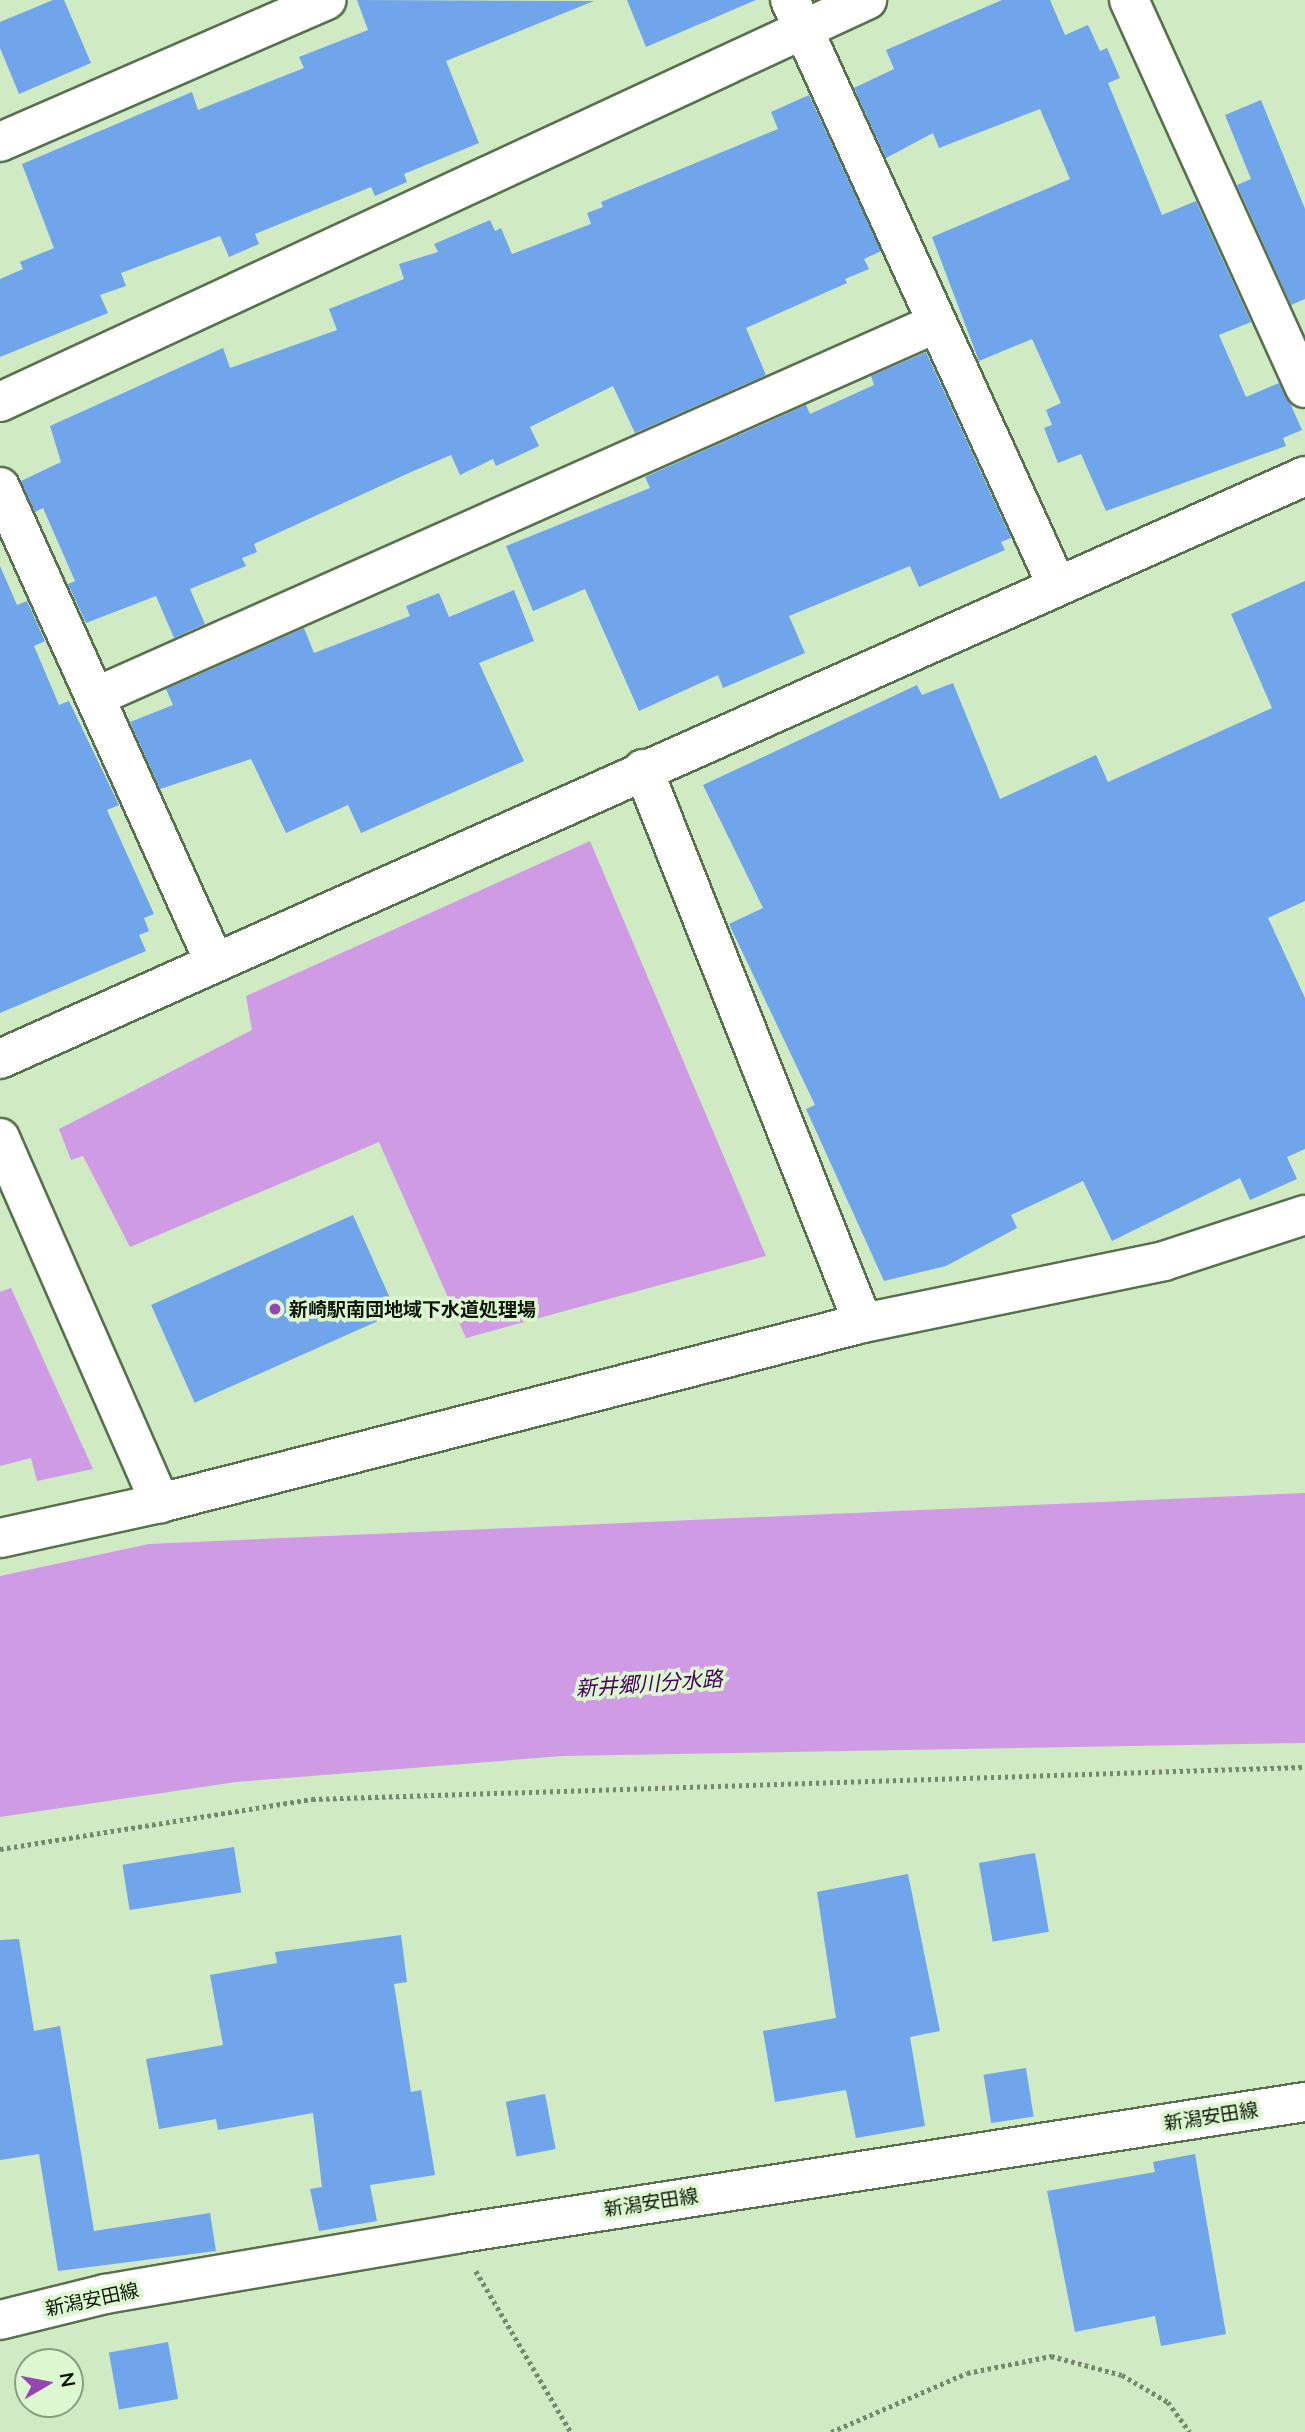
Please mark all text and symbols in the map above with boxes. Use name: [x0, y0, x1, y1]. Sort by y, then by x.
place label: 新崎駅南団地域下水道処理場: [289, 1298, 536, 1320]
marker: 新崎駅南団地域下水道処理場: [267, 1301, 283, 1317]
water label: 新井郷川分水路: [575, 1665, 723, 1701]
street label: 新潟安田線: [1162, 2097, 1260, 2135]
street label: 新潟安田線: [602, 2183, 700, 2221]
street label: 新潟安田線: [43, 2278, 141, 2320]
north arrow: [14, 2348, 84, 2418]
text: N: [56, 2370, 81, 2389]

